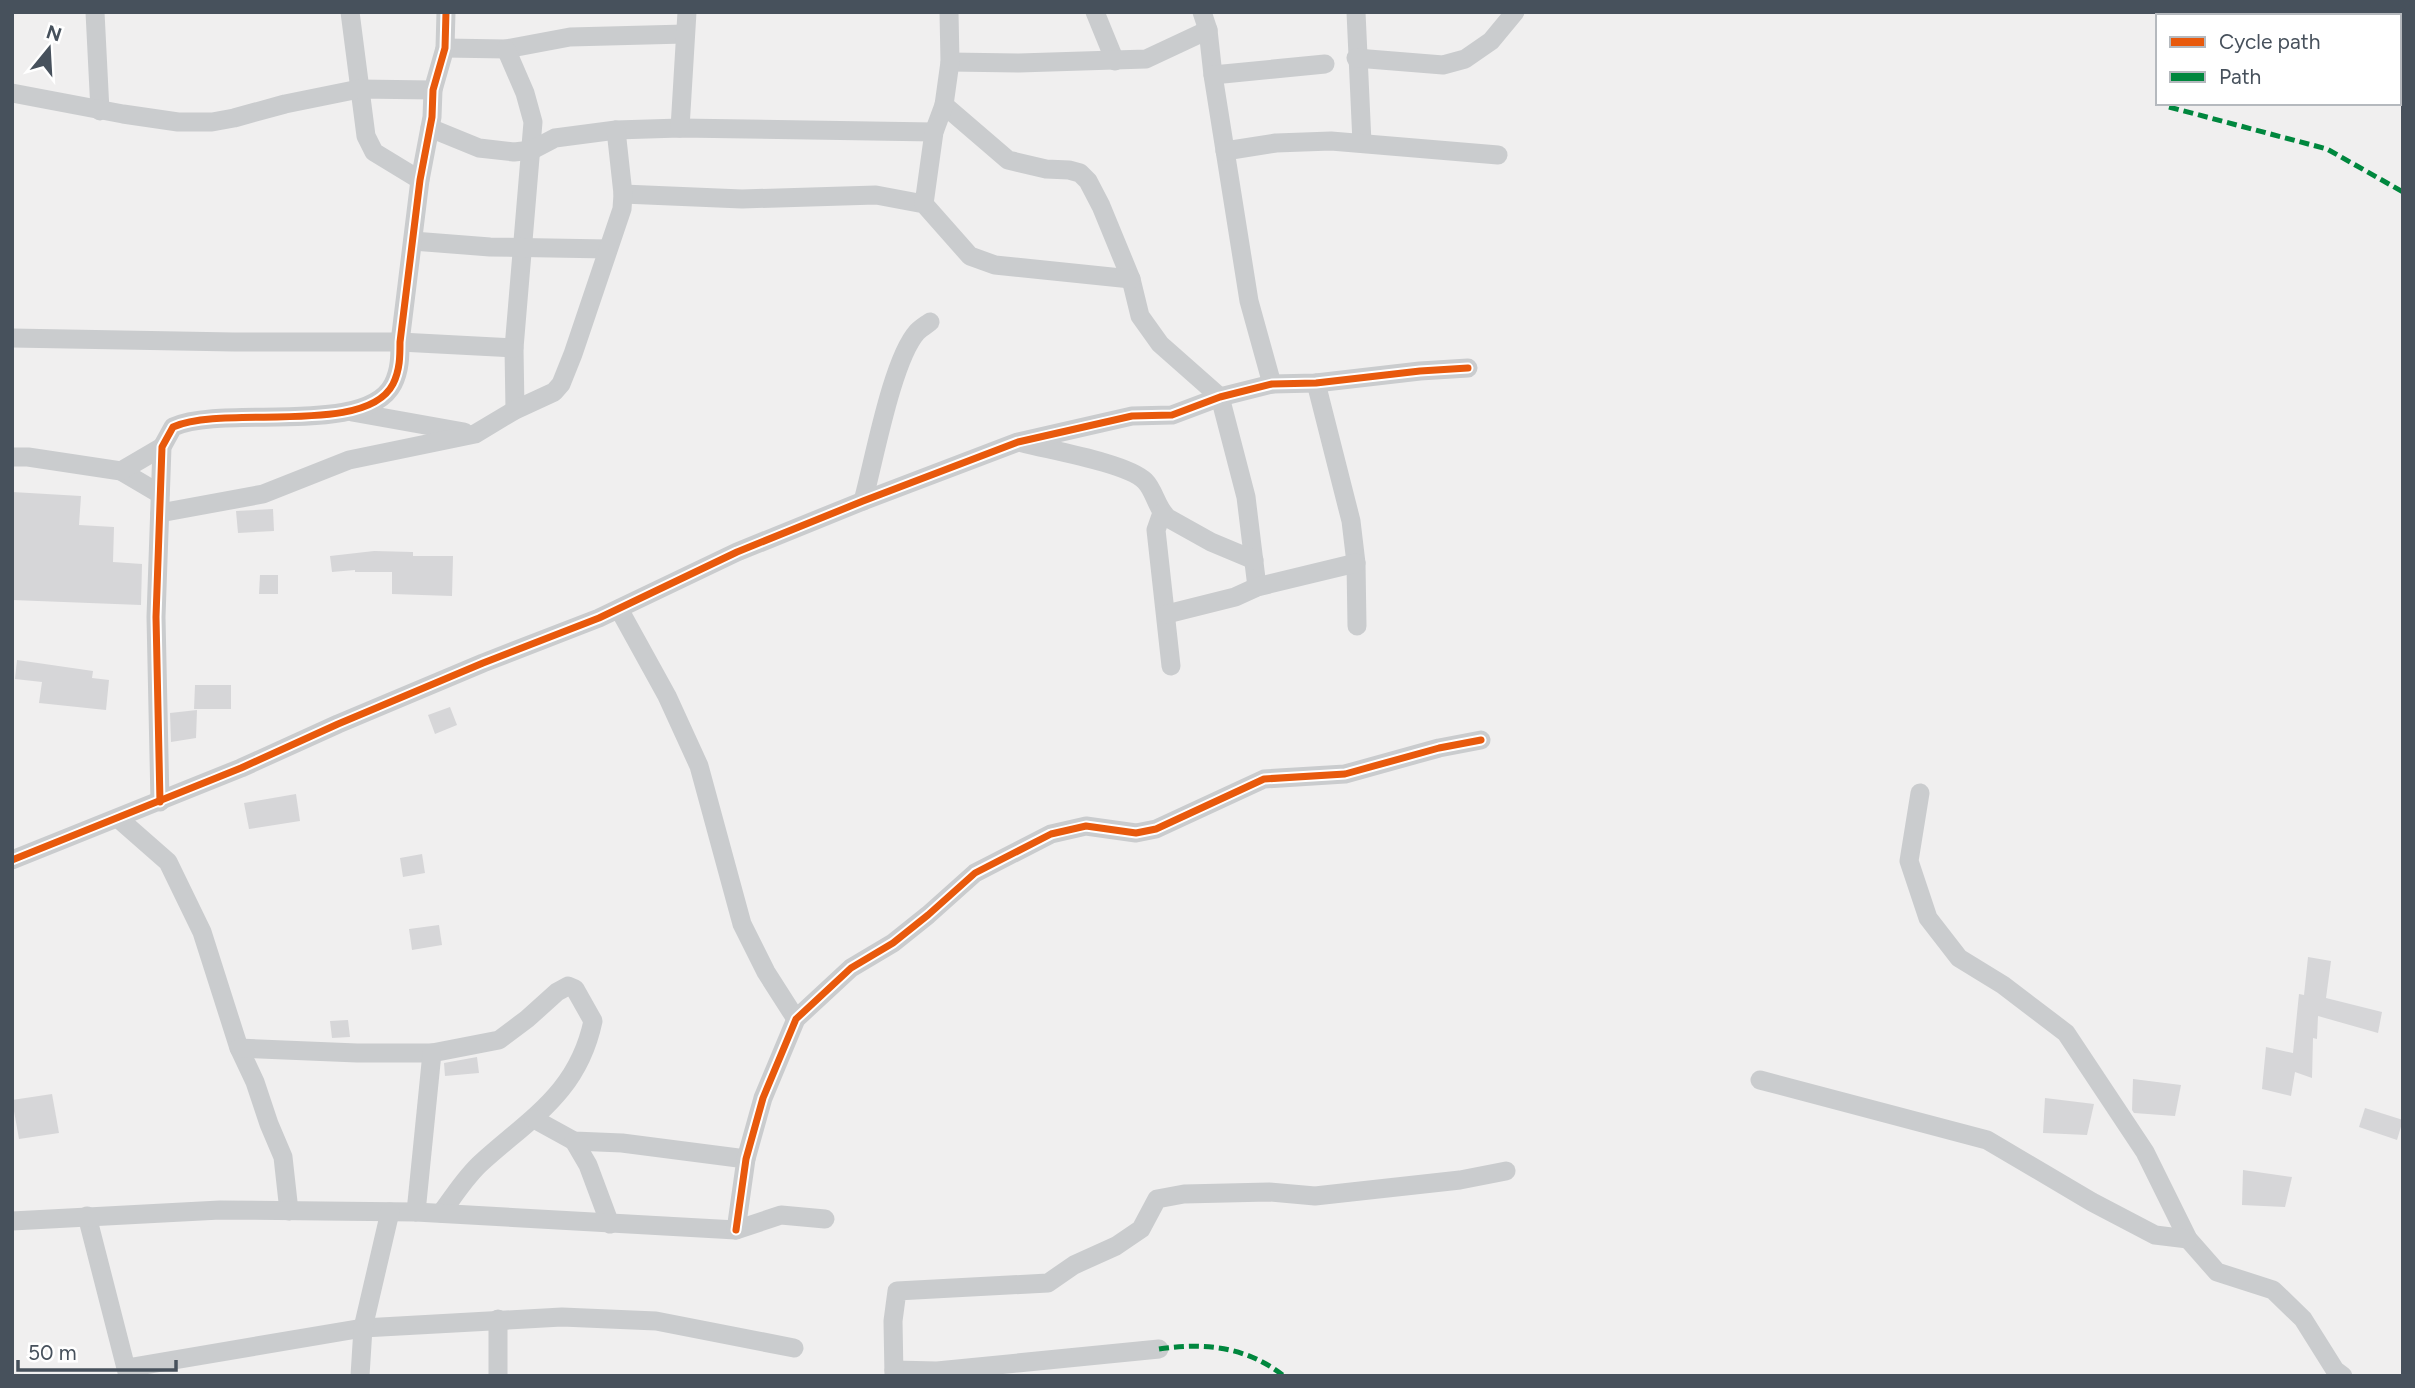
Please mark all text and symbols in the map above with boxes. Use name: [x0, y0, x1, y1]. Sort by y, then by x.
north arrow: [14, 14, 84, 84]
legend: [2156, 14, 2401, 105]
text: N: [44, 20, 65, 47]
text: Cycle path: [2219, 29, 2320, 54]
text: Path: [2219, 64, 2261, 89]
scale bar: [18, 1328, 175, 1372]
text: 50 m: [28, 1340, 77, 1365]

